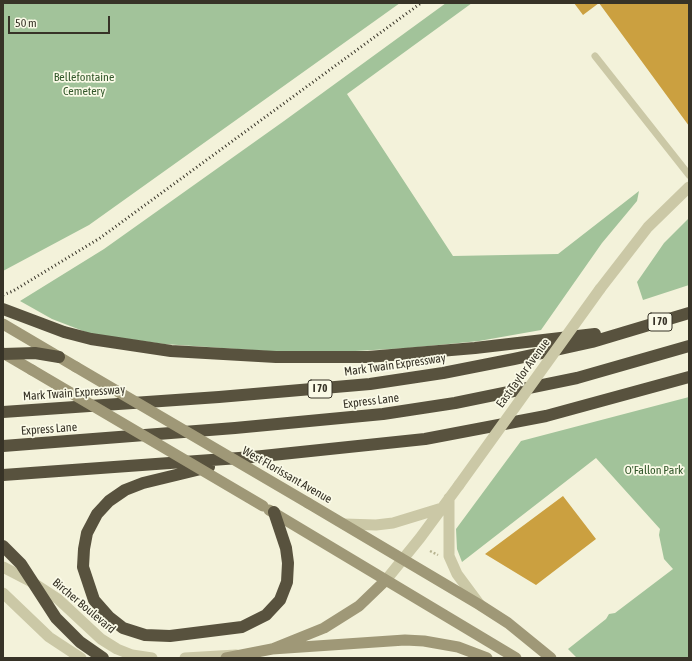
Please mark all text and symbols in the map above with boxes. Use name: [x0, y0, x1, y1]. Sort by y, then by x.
scale bar: [10, 8, 112, 34]
text: 50 m: [15, 16, 37, 30]
park label: Bellefontaine Cemetery: [54, 70, 114, 98]
road number: I 70: [648, 313, 672, 331]
street label: East Taylor Avenue: [493, 336, 553, 410]
street label: Mark Twain Expressway: [343, 351, 447, 379]
road number: I 70: [308, 380, 332, 398]
street label: Mark Twain Expressway: [22, 382, 126, 404]
street label: Express Lane: [342, 390, 400, 412]
street label: Express Lane: [20, 420, 78, 438]
street label: West Florissant Avenue: [240, 443, 334, 507]
park label: O'Fallon Park: [625, 463, 683, 477]
street label: Bircher Boulevard: [49, 575, 119, 637]

